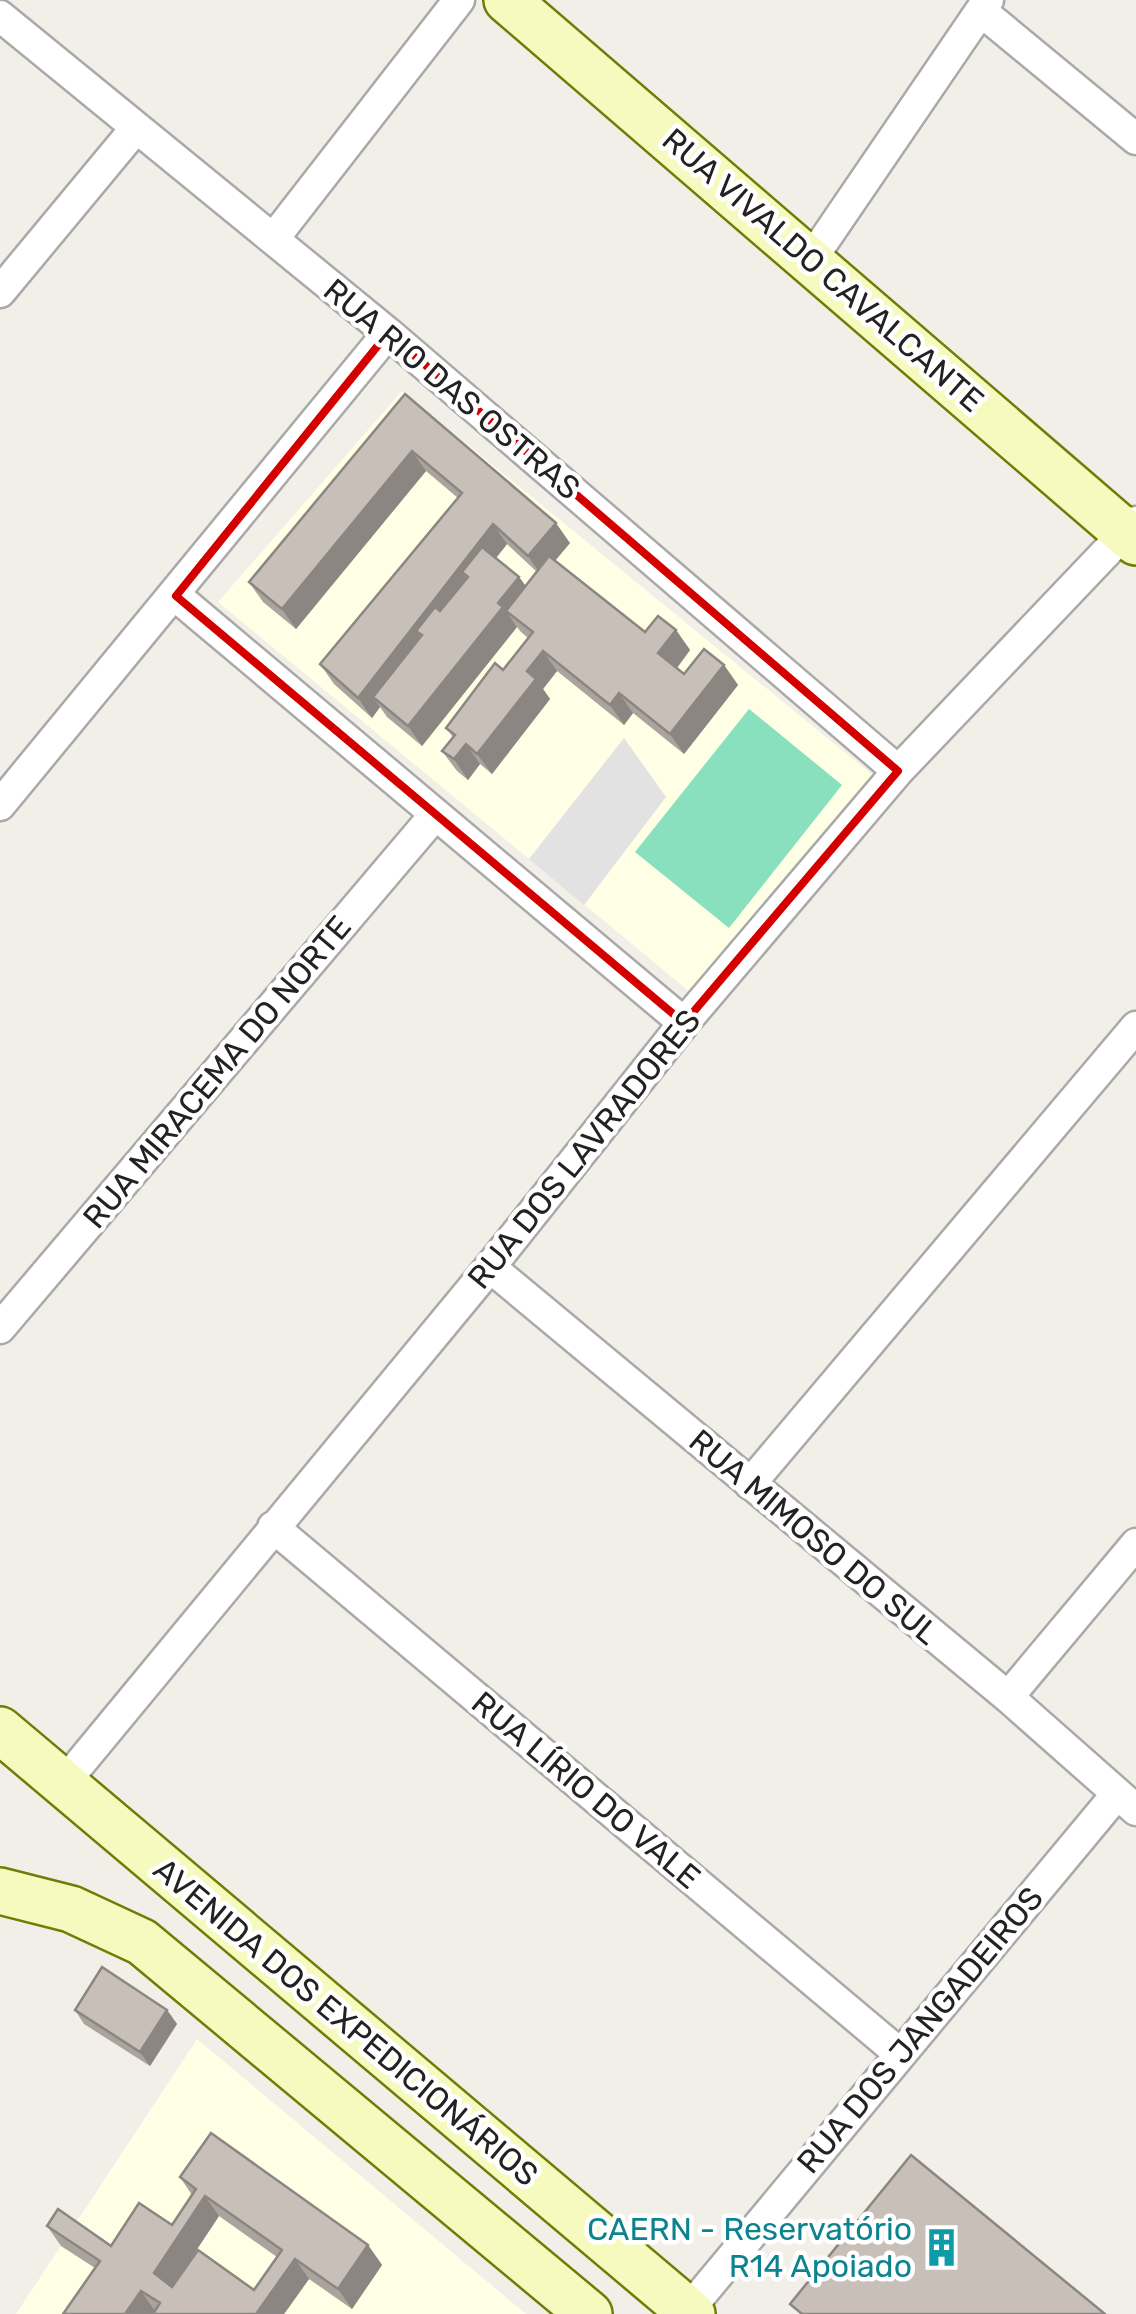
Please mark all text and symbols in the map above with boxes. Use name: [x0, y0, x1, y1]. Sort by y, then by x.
street label: RUA VIVALDO CAVALCANTE: [655, 120, 991, 420]
street label: RUA RIO DAS OSTRAS: [316, 271, 588, 507]
street label: RUA MIRACEMA DO NORTE: [75, 908, 359, 1236]
street label: RUA DOS LAVRADORES: [460, 1002, 708, 1296]
street label: RUA MIMOSO DO SUL: [682, 1422, 946, 1652]
street label: RUA LÍRIO DO VALE: [464, 1683, 708, 1897]
street label: AVENIDA DOS EXPEDICIONÁRIOS: [146, 1850, 546, 2194]
street label: RUA DOS JANGADEIROS: [789, 1879, 1051, 2181]
place label: CAERN - Reservatório R14 Apoiado: [587, 2210, 912, 2285]
building icon: CAERN - Reservatório R14 Apoiado: [921, 2226, 963, 2268]

